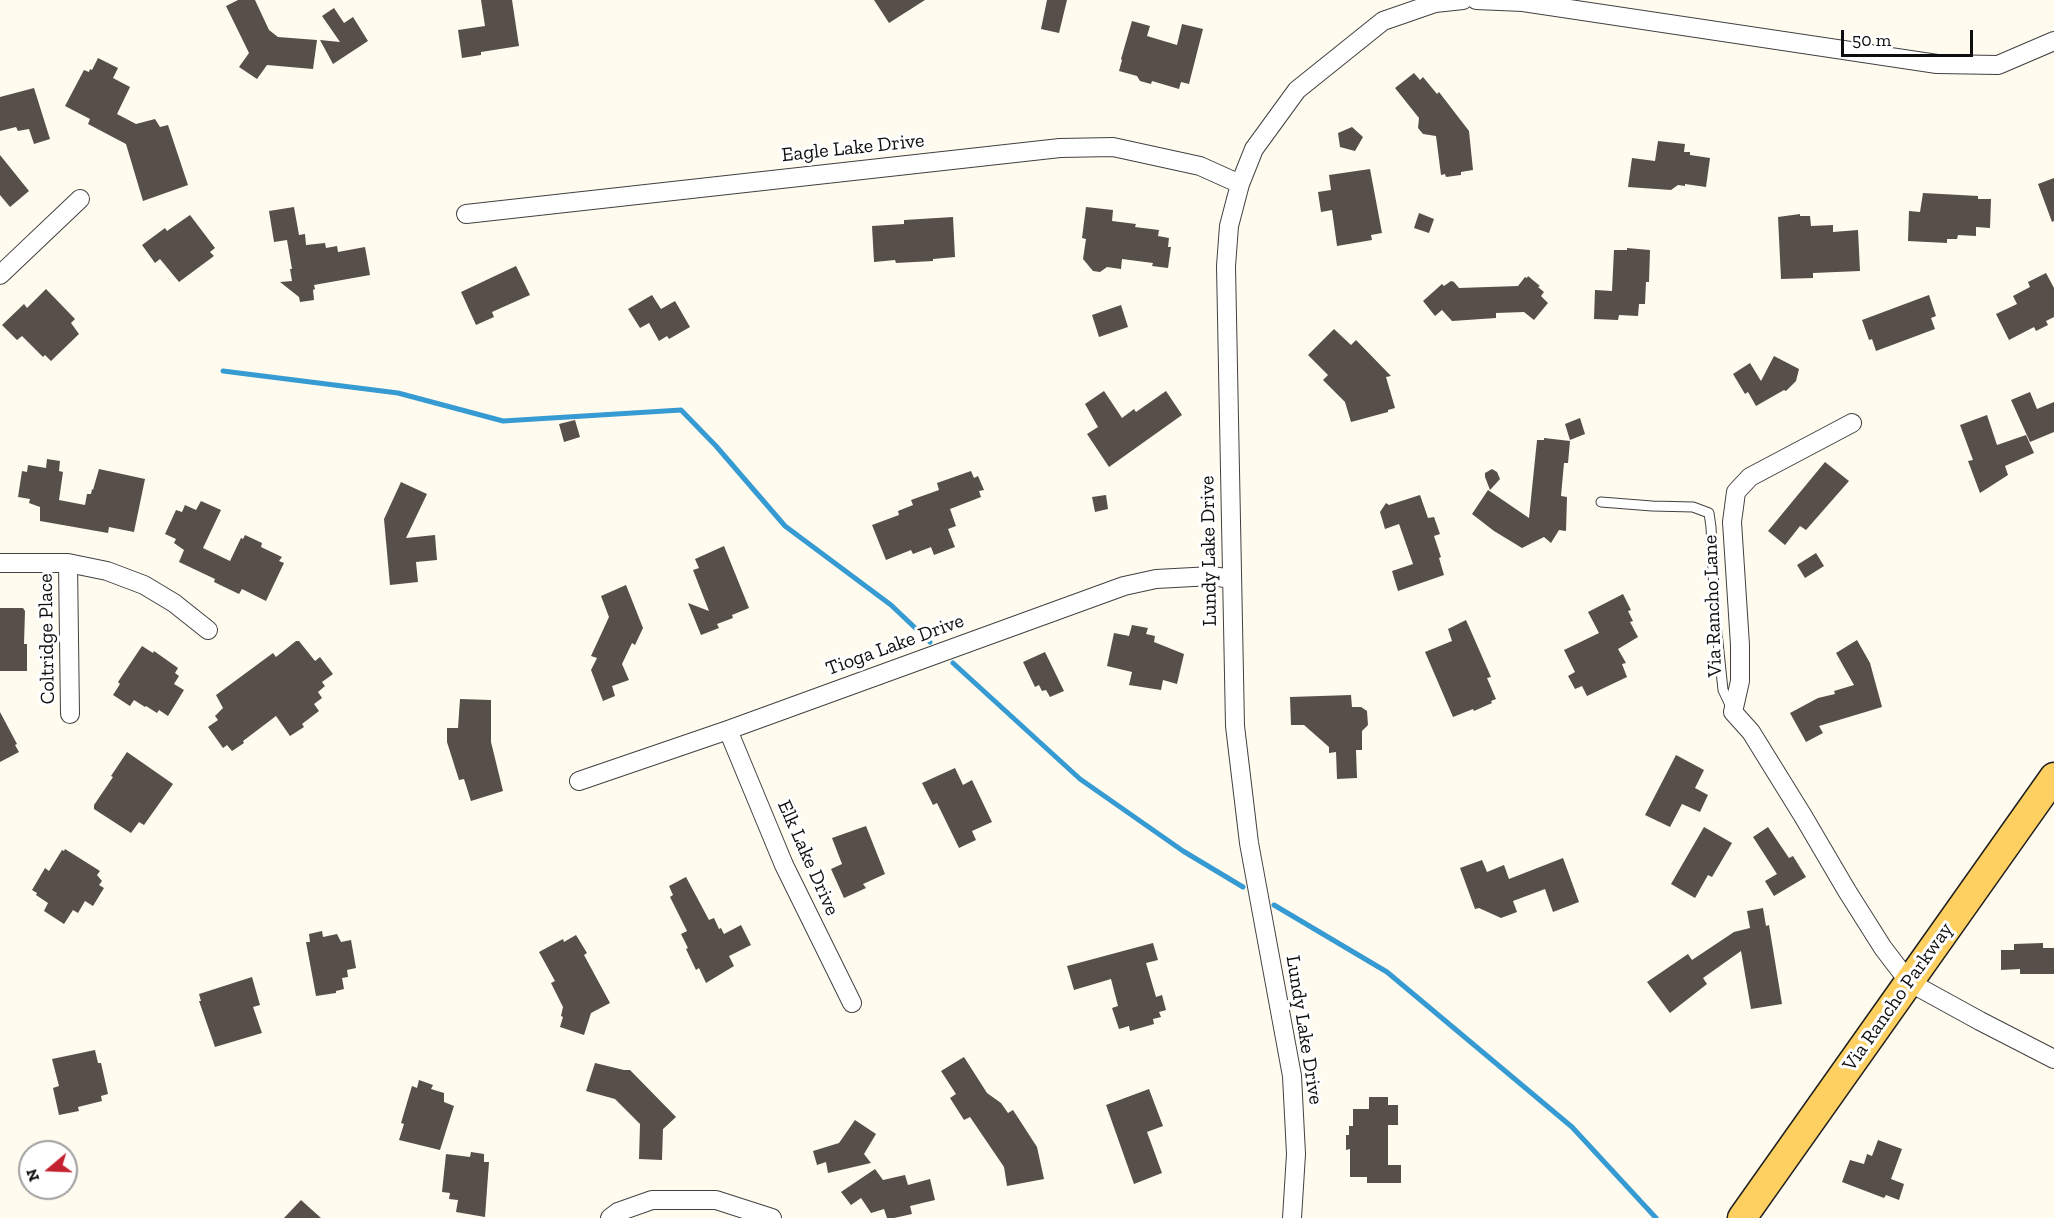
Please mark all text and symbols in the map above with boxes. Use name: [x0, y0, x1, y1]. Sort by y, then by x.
scale bar: [1844, 18, 1976, 56]
text: 50 m: [1852, 29, 1891, 51]
street label: Eagle Lake Drive: [780, 129, 926, 167]
street label: Lundy Lake Drive: [1196, 476, 1222, 626]
street label: Via Rancho Lane: [1699, 534, 1727, 678]
street label: Coltridge Place: [34, 573, 60, 705]
street label: Tioga Lake Drive: [823, 609, 967, 681]
street label: Elk Lake Drive: [772, 797, 844, 919]
street label: Via Rancho Parkway: [1838, 918, 1958, 1076]
street label: Lundy Lake Drive: [1280, 954, 1328, 1106]
north arrow: [18, 1140, 78, 1200]
text: N: [21, 1167, 43, 1184]

